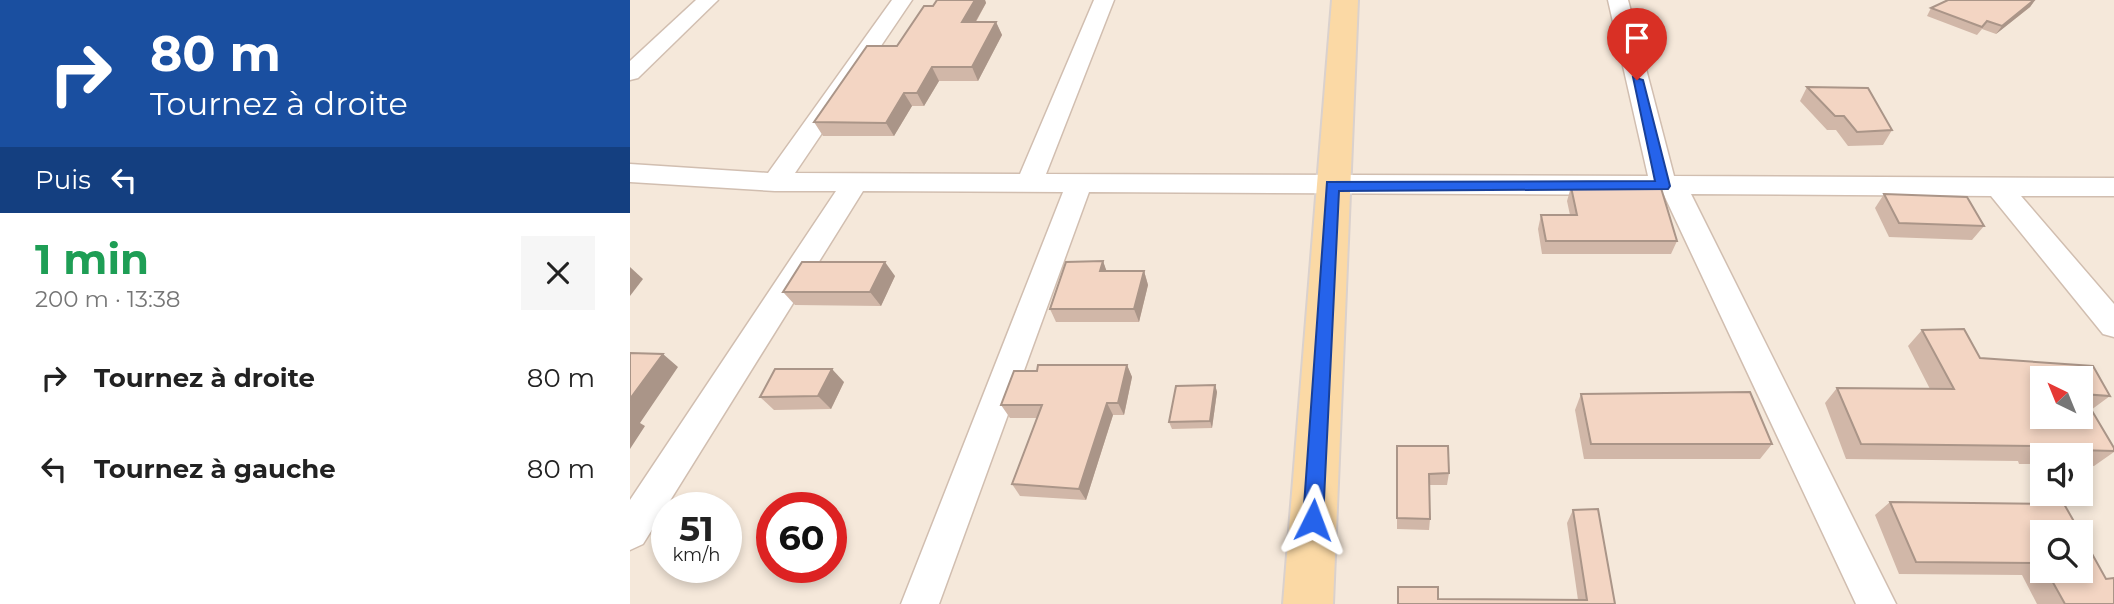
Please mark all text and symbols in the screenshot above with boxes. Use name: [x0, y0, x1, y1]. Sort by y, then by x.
pin: [1607, 8, 1667, 80]
icon: arrive: [1618, 19, 1656, 57]
text: 80 m: [150, 24, 281, 83]
icon: right: [35, 28, 126, 119]
text: Tournez à droite: [150, 84, 408, 123]
icon: left: [105, 161, 143, 199]
text: Puis: [35, 164, 91, 196]
text: 1 min: [35, 233, 149, 285]
button: close: [521, 236, 595, 310]
text: 200 m · 13:38: [35, 285, 181, 313]
icon: right: [35, 359, 73, 397]
text: Tournez à droite: [94, 362, 315, 394]
text: 80 m: [527, 362, 595, 394]
north arrow: [2030, 366, 2093, 429]
map controls: [2030, 366, 2093, 583]
button: sound: [2030, 443, 2093, 506]
icon: left: [35, 450, 73, 488]
text: Tournez à gauche: [94, 453, 336, 485]
text: 80 m: [527, 453, 595, 485]
position arrow: [1276, 483, 1350, 557]
speed limit sign: 60: [756, 492, 847, 583]
text: 51: [679, 507, 714, 550]
button: search: [2030, 520, 2093, 583]
text: km/h: [672, 544, 721, 566]

